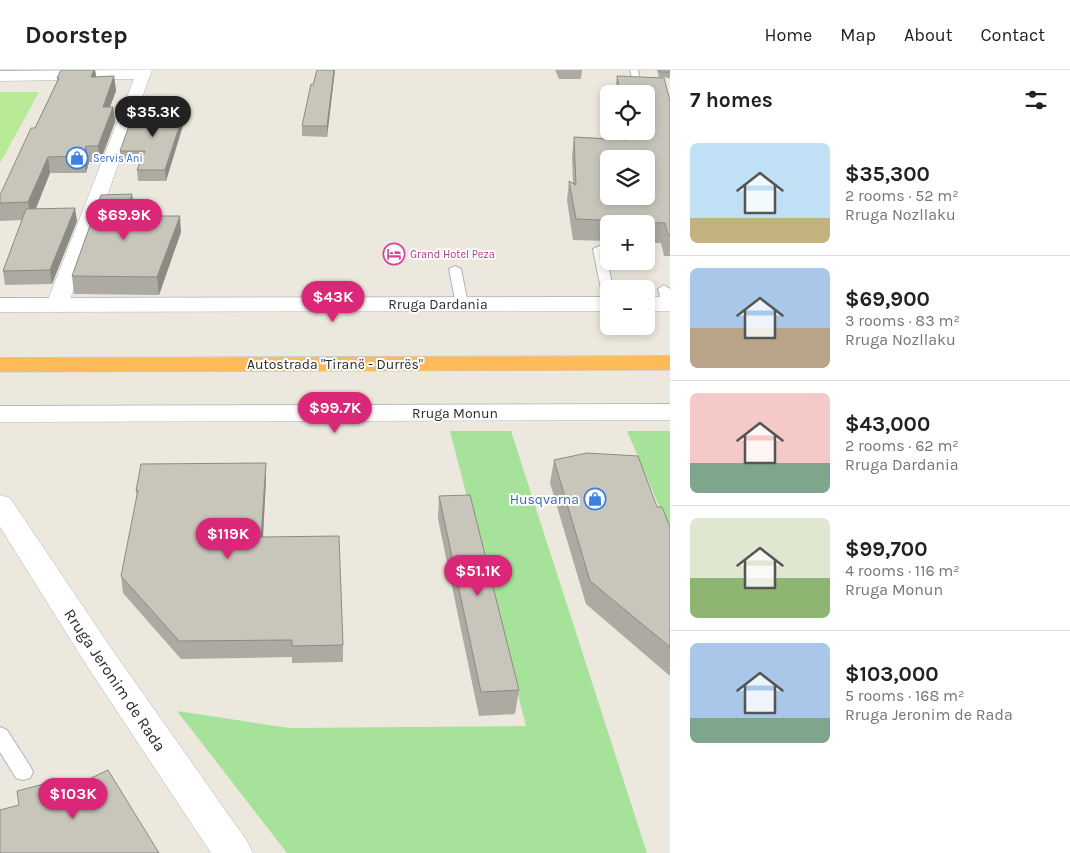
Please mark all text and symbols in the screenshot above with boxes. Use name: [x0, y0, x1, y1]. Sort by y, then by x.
text: Doorstep: [25, 21, 128, 49]
text: Home: [764, 24, 812, 46]
text: Map: [840, 24, 876, 46]
text: About: [904, 24, 953, 46]
text: Contact: [981, 24, 1045, 46]
map controls: [600, 85, 655, 335]
button: locate: [600, 85, 655, 140]
icon: filters: [1022, 86, 1050, 114]
text: 7 homes: [690, 88, 773, 112]
pin: $35.3K: [112, 96, 194, 138]
text: $35.3K: [126, 102, 180, 121]
shop icon: Servis Ani: [65, 146, 89, 170]
button: layers: [600, 150, 655, 205]
place label: Servis Ani: [93, 152, 143, 165]
text: $35,300: [845, 162, 930, 186]
icon: home: [730, 163, 790, 223]
text: 2 rooms · 52 m²: [845, 186, 959, 205]
pin: $69.9K: [83, 198, 165, 241]
text: $69.9K: [97, 205, 151, 224]
text: Rruga Nozllaku: [845, 205, 956, 224]
button: +: [600, 215, 655, 270]
hotel icon: Grand Hotel Peza: [382, 242, 406, 266]
place label: Grand Hotel Peza: [410, 248, 495, 261]
pin: $43K: [303, 280, 363, 323]
button: −: [600, 280, 655, 335]
text: $43K: [313, 287, 353, 306]
text: $69,900: [845, 287, 930, 311]
icon: home: [730, 288, 790, 348]
street label: Rruga Dardania: [388, 296, 488, 313]
text: 3 rooms · 83 m²: [845, 311, 960, 330]
text: Rruga Nozllaku: [845, 330, 956, 349]
street label: Autostrada "Tiranë - Durrës": [247, 356, 423, 373]
pin: $99.7K: [294, 392, 376, 434]
text: $99.7K: [309, 398, 361, 417]
street label: Rruga Monun: [412, 405, 498, 422]
text: $43,000: [845, 412, 930, 436]
icon: home: [730, 413, 790, 473]
text: 2 rooms · 62 m²: [845, 436, 959, 455]
text: Rruga Dardania: [845, 455, 959, 474]
shop icon: Husqvarna: [583, 487, 607, 511]
place label: Husqvarna: [510, 491, 579, 508]
pin: $119K: [193, 518, 263, 560]
text: $119K: [207, 524, 249, 543]
text: $99,700: [845, 537, 927, 561]
icon: home: [730, 538, 790, 598]
pin: $51.1K: [437, 554, 519, 597]
text: $51.1K: [455, 561, 501, 580]
text: 4 rooms · 116 m²: [845, 561, 960, 580]
text: Rruga Monun: [845, 580, 943, 599]
street label: Rruga Jeronim de Rada: [60, 605, 170, 755]
text: $103,000: [845, 662, 938, 686]
icon: home: [730, 663, 790, 723]
text: 5 rooms · 168 m²: [845, 686, 964, 705]
text: Rruga Jeronim de Rada: [845, 705, 1013, 724]
pin: $103K: [38, 778, 108, 820]
text: $103K: [49, 784, 97, 803]

